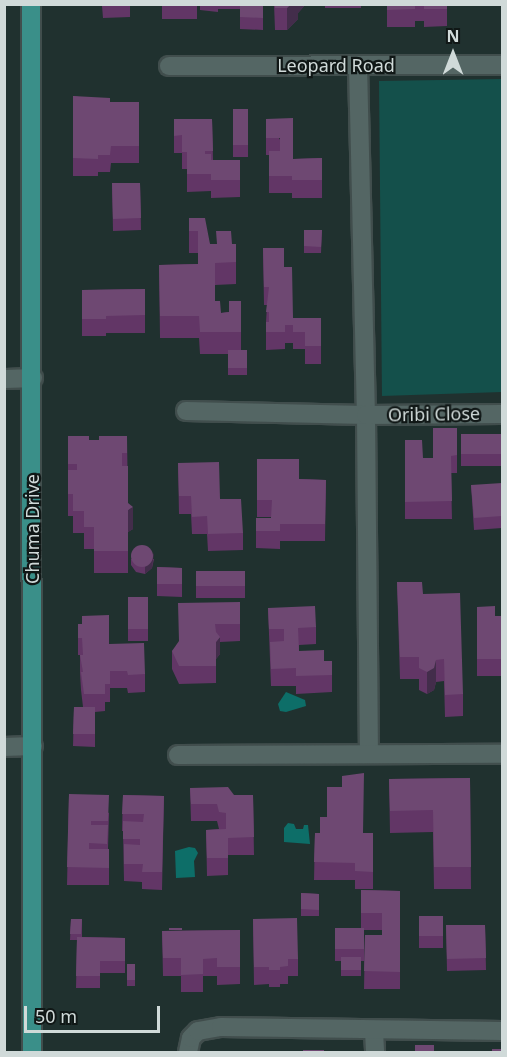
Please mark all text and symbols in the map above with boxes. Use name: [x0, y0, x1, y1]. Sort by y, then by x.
north arrow: [423, 24, 483, 84]
text: N: [446, 25, 460, 47]
street label: Leopard Road: [277, 54, 395, 76]
street label: Oribi Close: [388, 402, 480, 426]
street label: Chuma Drive: [21, 474, 43, 584]
scale bar: [27, 994, 164, 1032]
text: 50 m: [35, 1004, 77, 1028]

